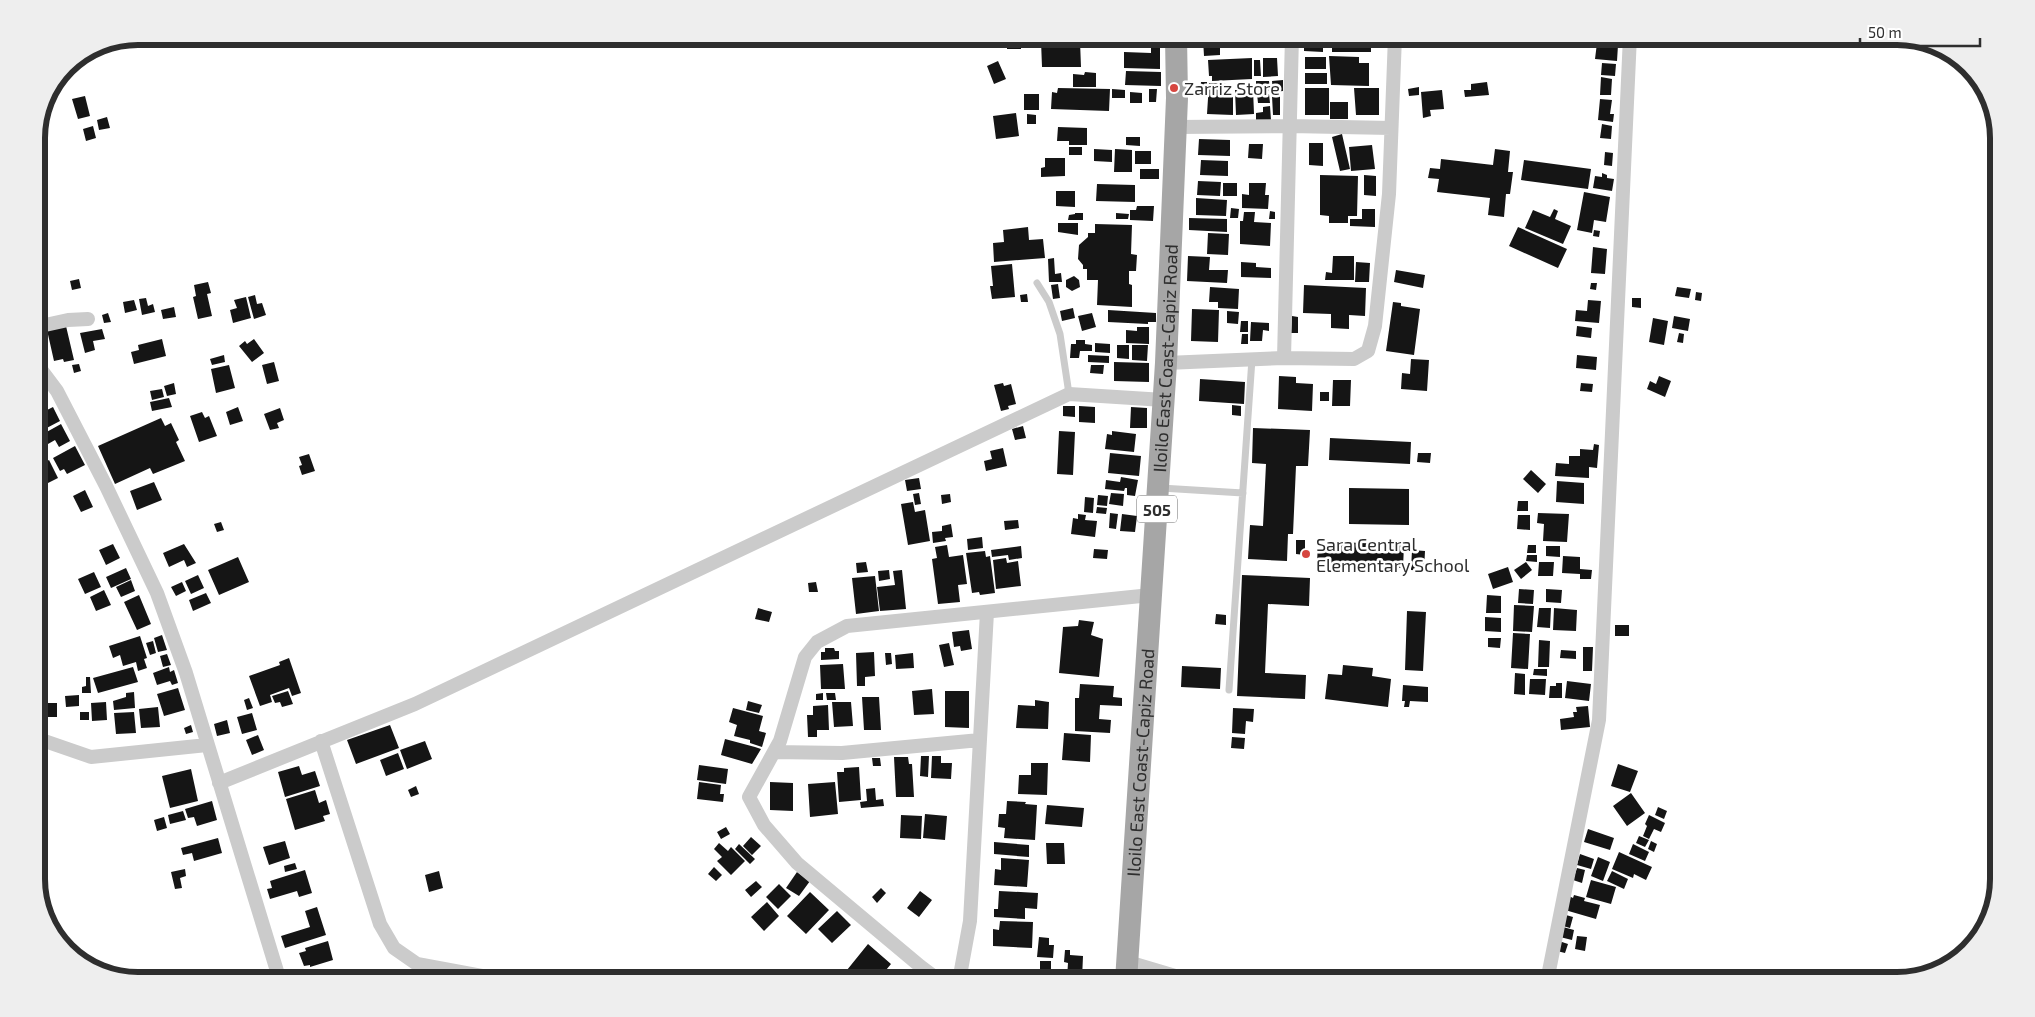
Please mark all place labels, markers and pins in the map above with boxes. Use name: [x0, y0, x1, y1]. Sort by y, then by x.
place label: Zarriz Store: [1184, 77, 1280, 99]
marker: Zarriz Store: [1168, 82, 1180, 94]
place label: Sara Central Elementary School: [1316, 533, 1470, 576]
marker: Sara Central Elementary School: [1300, 548, 1312, 560]

